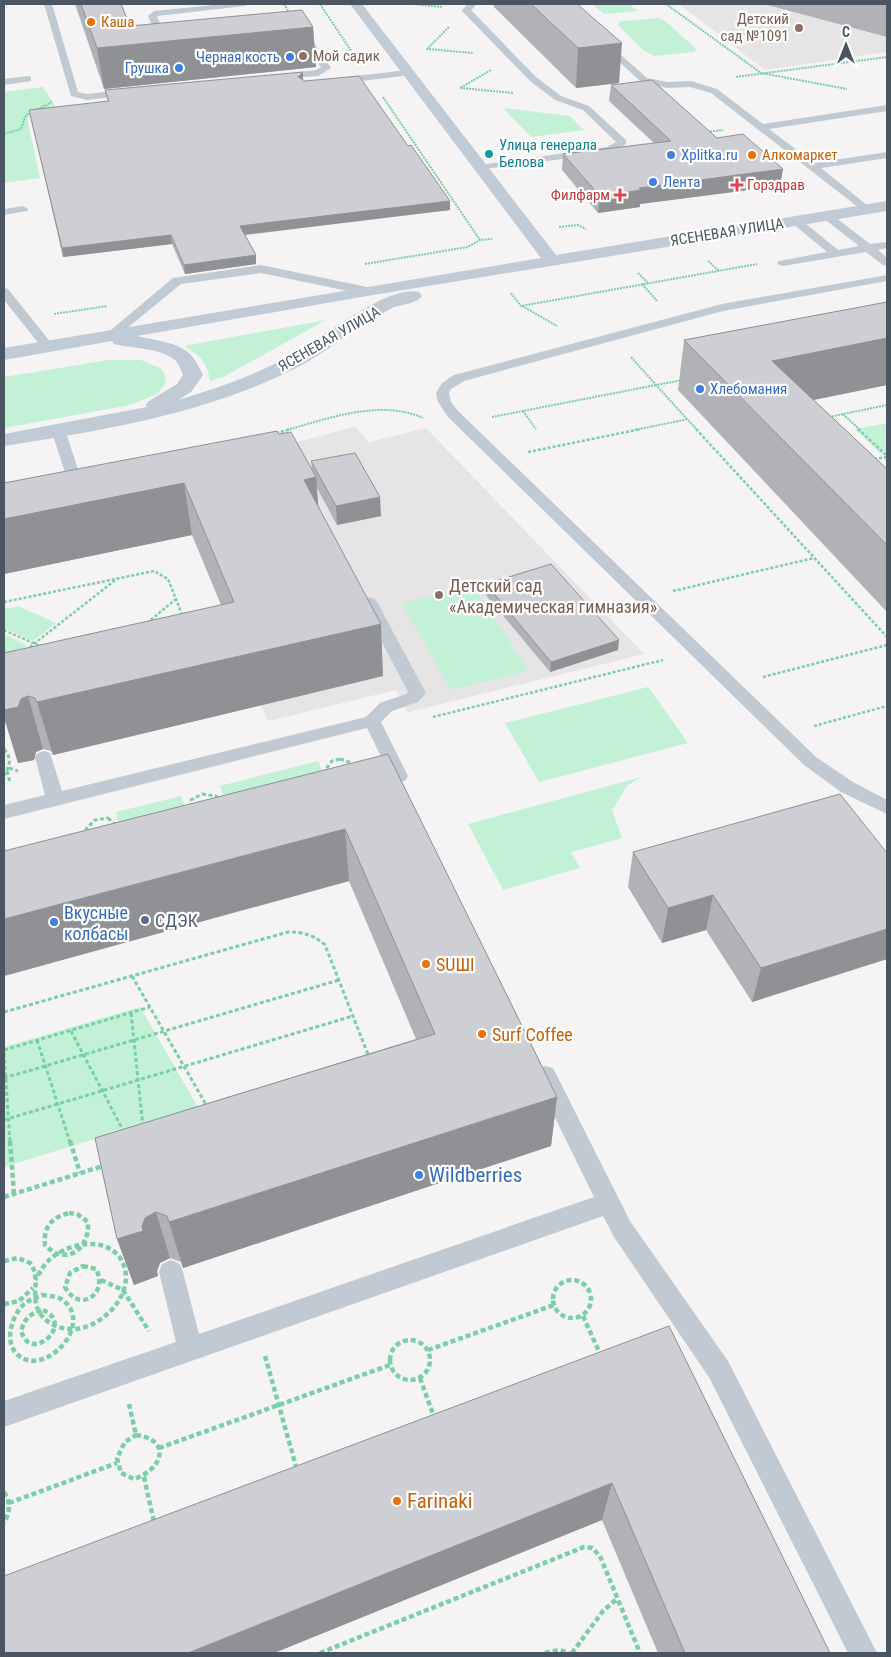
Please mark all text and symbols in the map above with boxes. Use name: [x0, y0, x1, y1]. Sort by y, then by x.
place label: Детский сад №1091: [720, 10, 789, 45]
place label: Каша: [101, 13, 134, 31]
marker: Каша: [85, 16, 97, 28]
north arrow: [821, 20, 871, 70]
marker: Детский сад №1091: [793, 22, 805, 34]
text: С: [842, 24, 850, 40]
place label: Мой садик: [313, 47, 380, 65]
place label: Черная кость: [196, 48, 280, 66]
marker: Мой садик: [297, 50, 309, 62]
marker: Черная кость: [284, 51, 296, 63]
place label: Грушка: [125, 59, 169, 77]
marker: Грушка: [173, 62, 185, 74]
place label: Улица генерала Белова: [499, 136, 597, 171]
place label: Xplitka.ru: [681, 146, 738, 164]
place label: Алкомаркет: [762, 146, 838, 164]
marker: Улица генерала Белова: [483, 148, 495, 160]
marker: Xplitka.ru: [665, 149, 677, 161]
marker: Алкомаркет: [746, 149, 758, 161]
place label: Лента: [663, 173, 700, 191]
marker: Лента: [647, 176, 659, 188]
place label: Горздрав: [747, 176, 805, 194]
marker: Горздрав: [731, 179, 743, 191]
place label: Филфарм: [551, 186, 610, 204]
marker: Филфарм: [614, 189, 626, 201]
street label: ЯСЕНЕВАЯ УЛИЦА: [669, 214, 785, 250]
street label: ЯСЕНЕВАЯ УЛИЦА: [275, 302, 383, 375]
place label: Хлебомания: [710, 380, 787, 398]
marker: Хлебомания: [694, 383, 706, 395]
place label: Детский сад «Академическая гимназия»: [449, 575, 657, 617]
marker: Детский сад «Академическая гимназия»: [433, 589, 445, 601]
place label: Вкусные колбасы: [64, 902, 128, 944]
place label: СДЭК: [155, 910, 198, 931]
marker: СДЭК: [139, 914, 151, 926]
marker: Вкусные колбасы: [48, 916, 60, 928]
place label: SUШI: [436, 954, 475, 975]
marker: SUШI: [420, 958, 432, 970]
place label: Surf Coffee: [492, 1024, 573, 1045]
marker: Surf Coffee: [476, 1028, 488, 1040]
place label: Wildberries: [429, 1163, 522, 1187]
marker: Wildberries: [413, 1169, 425, 1181]
place label: Farinaki: [407, 1489, 473, 1513]
marker: Farinaki: [391, 1495, 403, 1507]

